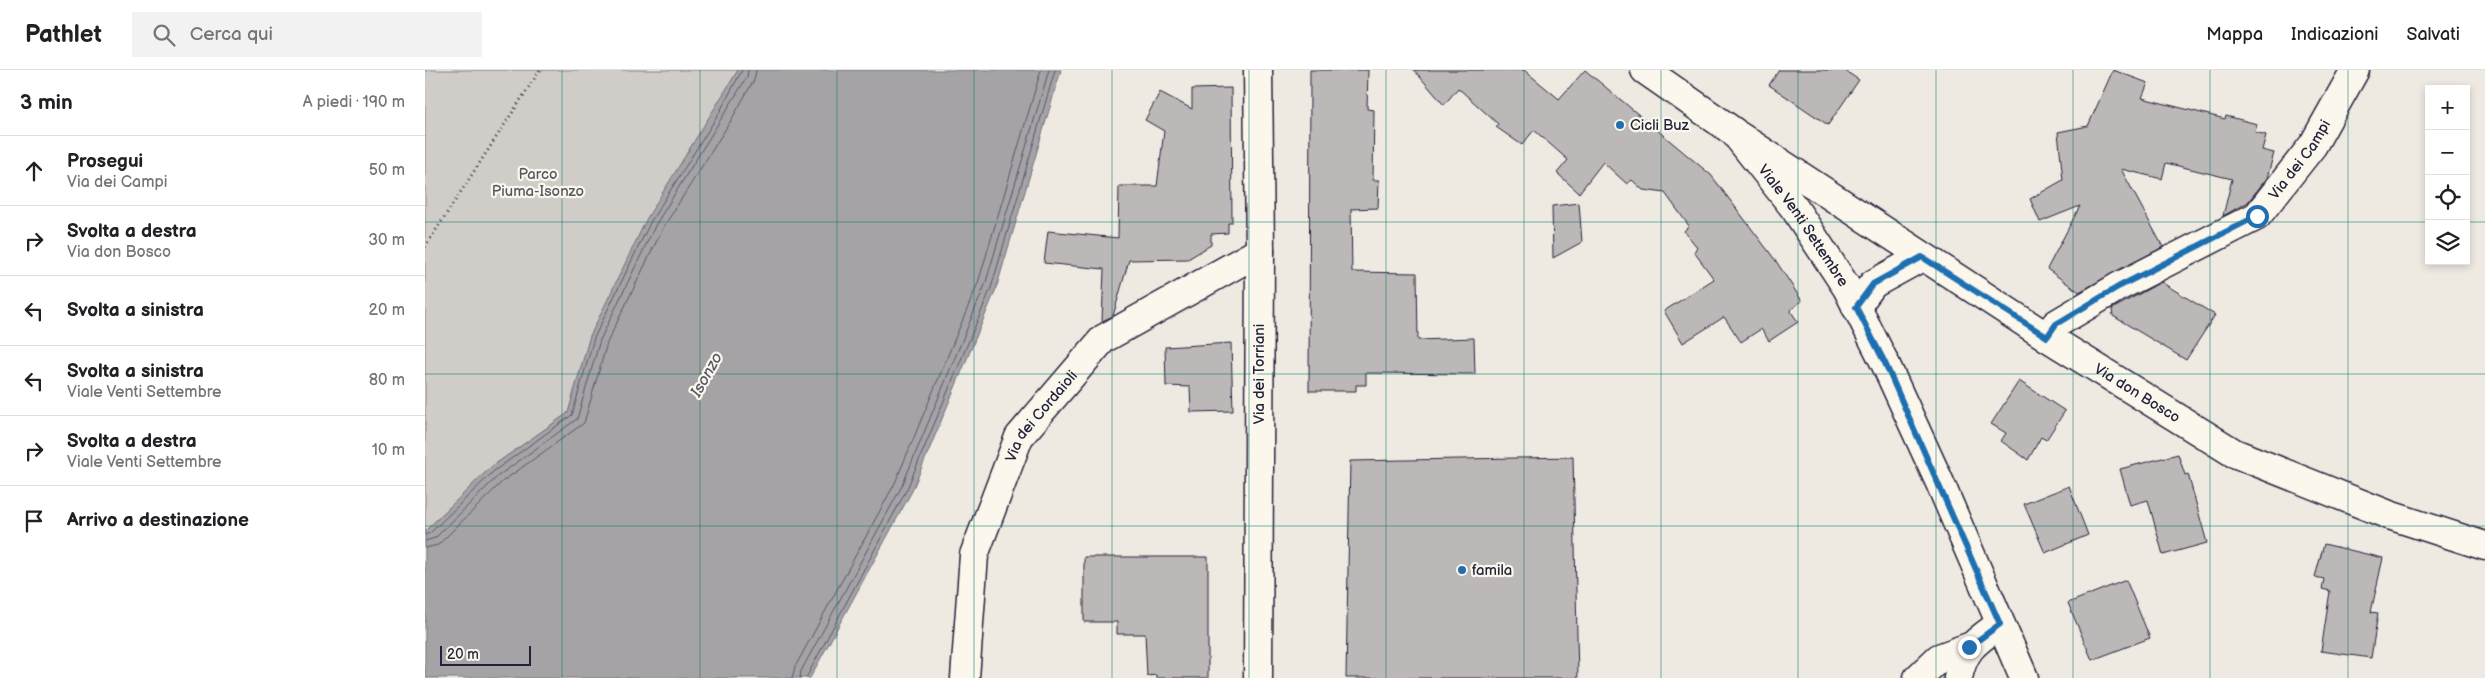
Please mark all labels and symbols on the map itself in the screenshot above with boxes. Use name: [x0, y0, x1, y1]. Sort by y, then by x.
place label: Cicli Buz: [1630, 116, 1690, 135]
street label: Via dei Campi: [2264, 116, 2335, 203]
marker: Cicli Buz: [1614, 119, 1626, 131]
street label: Viale Venti Settembre: [1754, 161, 1853, 290]
park label: Parco Piuma-Isonzo: [492, 165, 584, 201]
route start: [2246, 205, 2269, 228]
street label: Via dei Torriani: [1250, 324, 1269, 424]
water label: Isonzo: [687, 349, 727, 401]
street label: Via don Bosco: [2091, 359, 2184, 427]
street label: Via dei Cordaioli: [1001, 366, 1081, 465]
place label: famila: [1472, 561, 1512, 580]
marker: famila: [1456, 564, 1468, 576]
route end: [1958, 636, 1981, 659]
scale bar: [440, 643, 531, 666]

